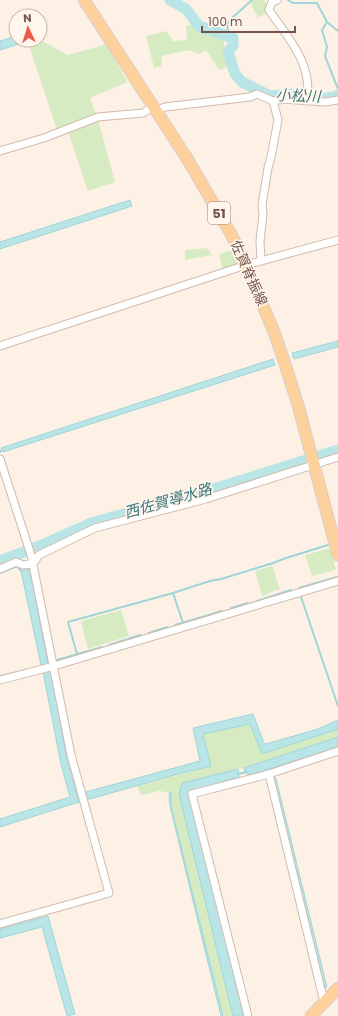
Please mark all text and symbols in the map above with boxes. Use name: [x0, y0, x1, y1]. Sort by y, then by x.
north arrow: [8, 8, 48, 48]
scale bar: [202, 8, 295, 34]
text: N: [23, 10, 32, 26]
text: 100 m: [208, 13, 242, 30]
water label: 小松川: [275, 84, 323, 107]
road number: 51: [208, 202, 230, 224]
street label: 佐賀脊振線: [226, 237, 272, 309]
water label: 西佐賀導水路: [122, 477, 216, 523]

